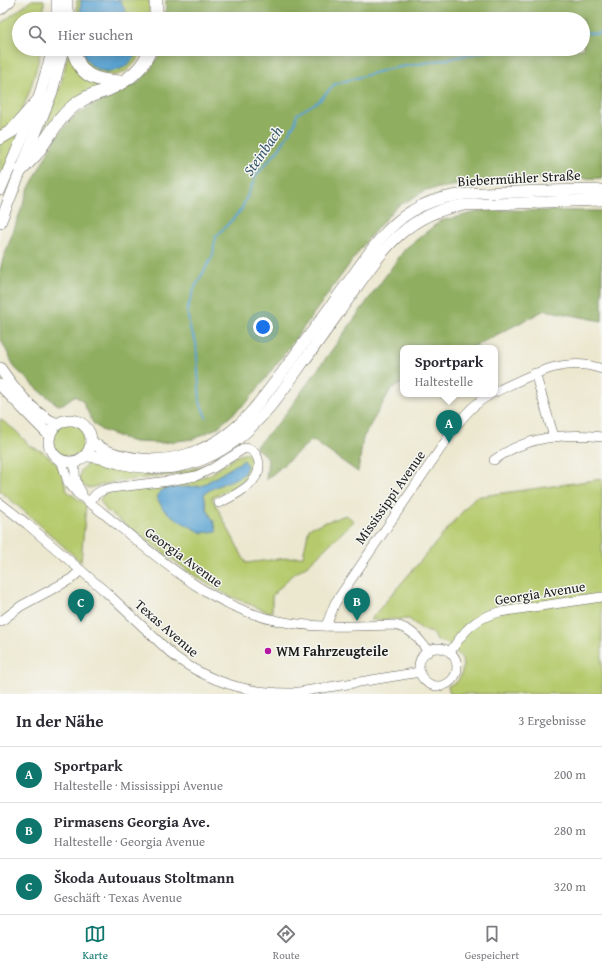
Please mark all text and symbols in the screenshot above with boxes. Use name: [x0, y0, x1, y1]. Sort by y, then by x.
search box: [12, 12, 590, 56]
icon: search: [26, 23, 48, 45]
text: Hier suchen: [58, 24, 133, 45]
water label: Steinbach: [238, 121, 288, 180]
street label: Biebermühler Straße: [457, 165, 581, 191]
your location: [253, 317, 273, 337]
popup: [400, 345, 498, 397]
text: Sportpark: [415, 351, 483, 372]
text: Haltestelle: [415, 372, 473, 391]
pin: A: [436, 410, 462, 443]
street label: Mississippi Avenue: [350, 446, 430, 548]
street label: Georgia Avenue: [141, 522, 227, 592]
street label: Georgia Avenue: [493, 576, 587, 610]
pin: B: [344, 588, 370, 621]
pin: C: [68, 589, 94, 622]
street label: Texas Avenue: [131, 595, 204, 662]
place label: WM Fahrzeugteile: [276, 641, 388, 661]
marker: WM Fahrzeugteile: [263, 646, 273, 656]
text: In der Nähe: [16, 708, 104, 733]
text: 3 Ergebnisse: [518, 711, 586, 730]
text: Sportpark: [54, 755, 123, 776]
text: A: [25, 765, 33, 784]
text: 200 m: [554, 765, 586, 784]
text: Haltestelle · Mississippi Avenue: [54, 776, 223, 795]
text: Pirmasens Georgia Ave.: [54, 811, 210, 832]
text: B: [25, 821, 33, 840]
text: 280 m: [554, 821, 586, 840]
text: Haltestelle · Georgia Avenue: [54, 832, 205, 851]
text: Škoda Autouaus Stoltmann: [54, 867, 234, 888]
text: C: [25, 877, 33, 896]
text: 320 m: [554, 877, 586, 896]
text: Geschäft · Texas Avenue: [54, 888, 182, 907]
tab: Karte: [83, 923, 108, 963]
tab: Route: [273, 923, 300, 963]
tab: Gespeichert: [465, 923, 519, 963]

